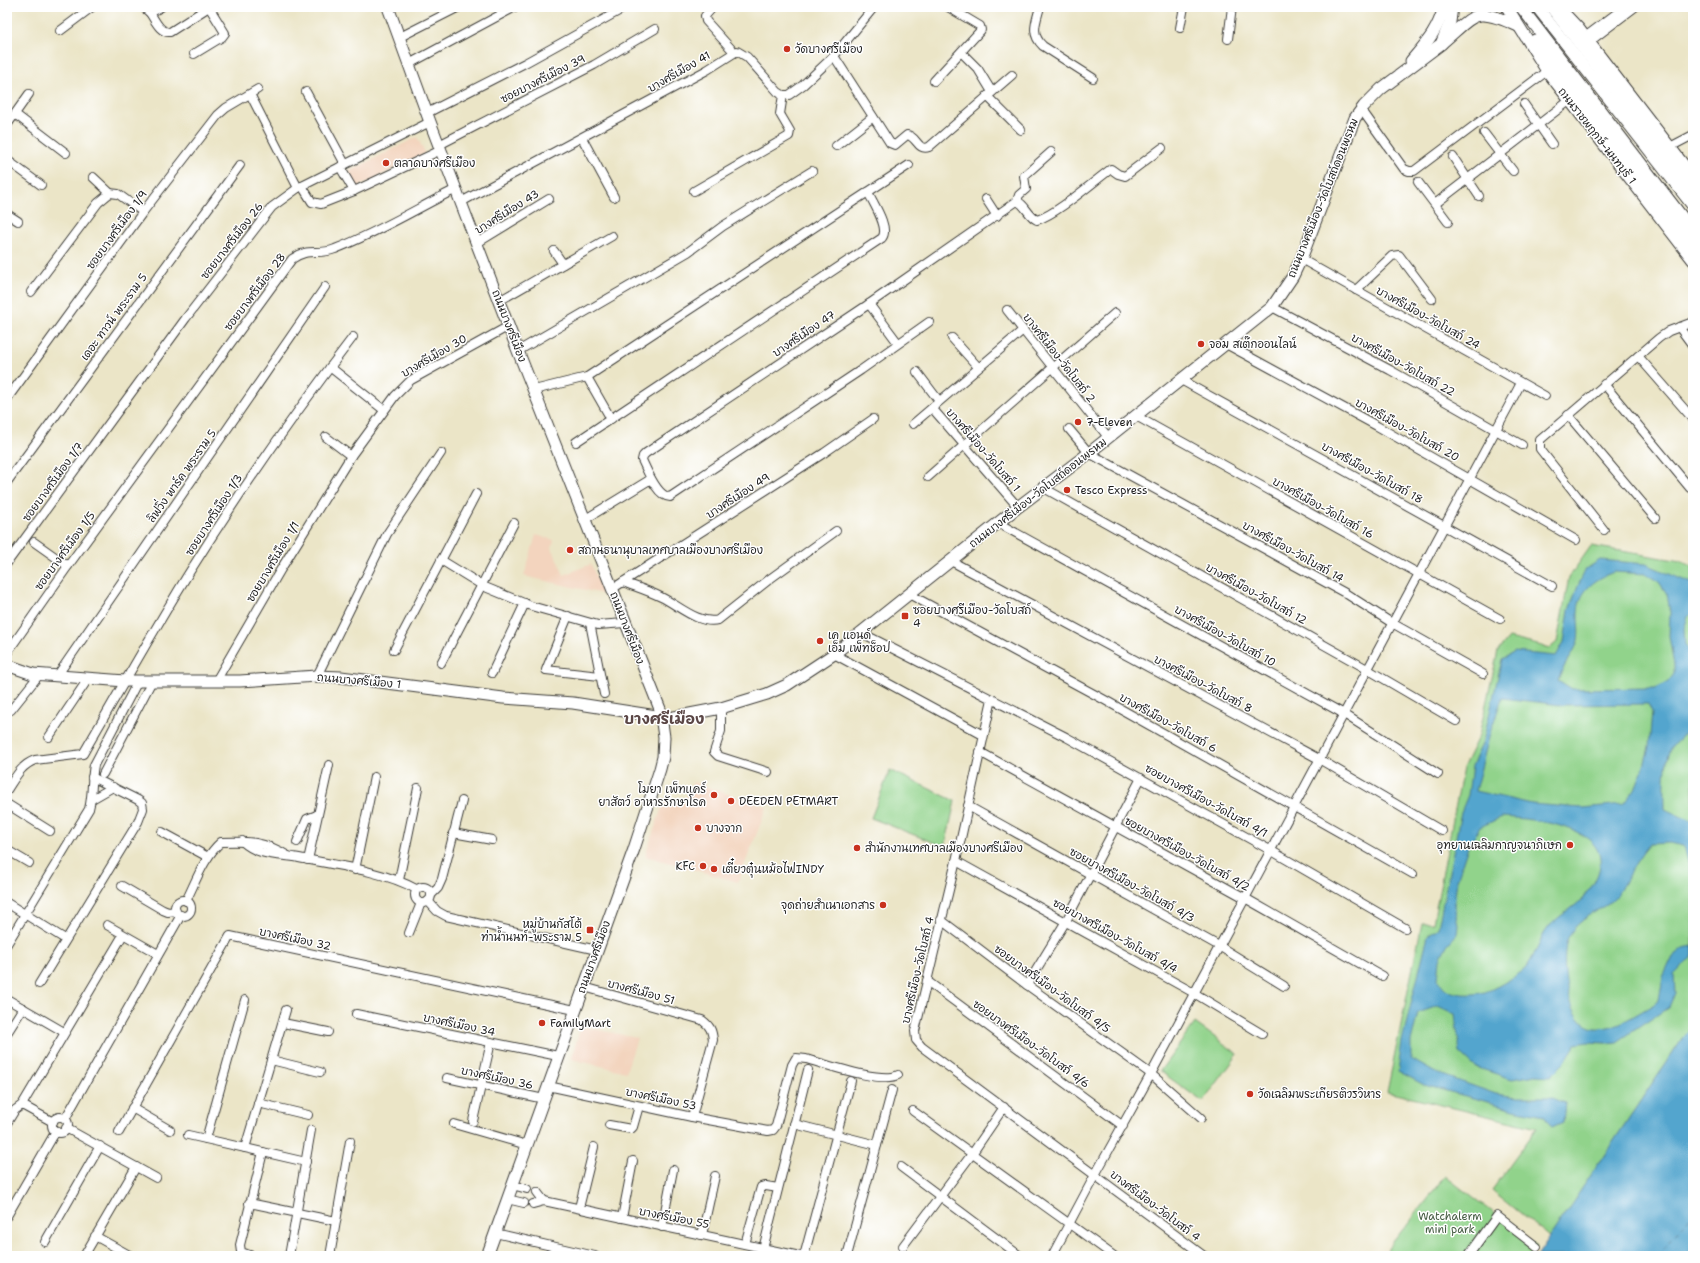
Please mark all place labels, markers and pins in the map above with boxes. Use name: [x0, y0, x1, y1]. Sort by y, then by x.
place label: วัดบางศรีเมือง: [795, 41, 863, 57]
marker: วัดบางศรีเมือง: [782, 44, 792, 54]
place label: ตลาดบางศรีเมือง: [394, 155, 475, 171]
marker: ตลาดบางศรีเมือง: [381, 158, 391, 168]
place label: จอม สเต๊กออนไลน์: [1209, 336, 1297, 352]
marker: จอม สเต๊กออนไลน์: [1196, 339, 1206, 349]
place label: 7-Eleven: [1086, 415, 1133, 430]
marker: 7-Eleven: [1073, 417, 1083, 427]
place label: Tesco Express: [1075, 483, 1148, 498]
marker: Tesco Express: [1062, 485, 1072, 495]
place label: สถานธนานุบาลเทศบาลเมืองบางศรีเมือง: [578, 542, 763, 559]
marker: สถานธนานุบาลเทศบาลเมืองบางศรีเมือง: [565, 545, 575, 555]
place label: ซอยบางศรีเมือง-วัดโบสถ์ 4: [913, 602, 1031, 631]
marker: ซอยบางศรีเมือง-วัดโบสถ์ 4: [900, 611, 910, 621]
place label: เค แอนด์ เอ็ม เพ็ทช็อป: [828, 627, 891, 656]
marker: เค แอนด์ เอ็ม เพ็ทช็อป: [815, 636, 825, 646]
place label: โมยา เพ็ทแคร์ ยาสัตว์ อาหารรักษาโรค: [598, 781, 706, 810]
marker: โมยา เพ็ทแคร์ ยาสัตว์ อาหารรักษาโรค: [709, 790, 719, 800]
place label: DEEDEN PETMART: [739, 794, 839, 809]
marker: DEEDEN PETMART: [726, 796, 736, 806]
place label: บางจาก: [706, 821, 742, 836]
marker: บางจาก: [693, 823, 703, 833]
place label: อุทยานเฉลิมกาญจนาภิเษก: [1437, 838, 1562, 854]
place label: สำนักงานเทศบาลเมืองบางศรีเมือง: [865, 840, 1023, 856]
marker: อุทยานเฉลิมกาญจนาภิเษก: [1565, 840, 1575, 850]
marker: สำนักงานเทศบาลเมืองบางศรีเมือง: [852, 843, 862, 853]
place label: เตี๋ยวตุ๋นหม้อไฟINDY: [722, 857, 825, 878]
place label: KFC: [675, 859, 695, 874]
marker: KFC: [698, 861, 708, 871]
marker: เตี๋ยวตุ๋นหม้อไฟINDY: [709, 864, 719, 874]
place label: จุดถ่ายสำเนาเอกสาร: [781, 897, 875, 914]
marker: จุดถ่ายสำเนาเอกสาร: [878, 900, 888, 910]
place label: หมู่บ้านกัสโต้ ท่าน้ำนนท์-พระราม 5: [481, 916, 582, 945]
marker: หมู่บ้านกัสโต้ ท่าน้ำนนท์-พระราม 5: [585, 925, 595, 935]
place label: FamilyMart: [550, 1016, 611, 1031]
marker: FamilyMart: [537, 1018, 547, 1028]
place label: วัดเฉลิมพระเกียรติวรวิหาร: [1258, 1087, 1381, 1102]
marker: วัดเฉลิมพระเกียรติวรวิหาร: [1245, 1089, 1255, 1099]

